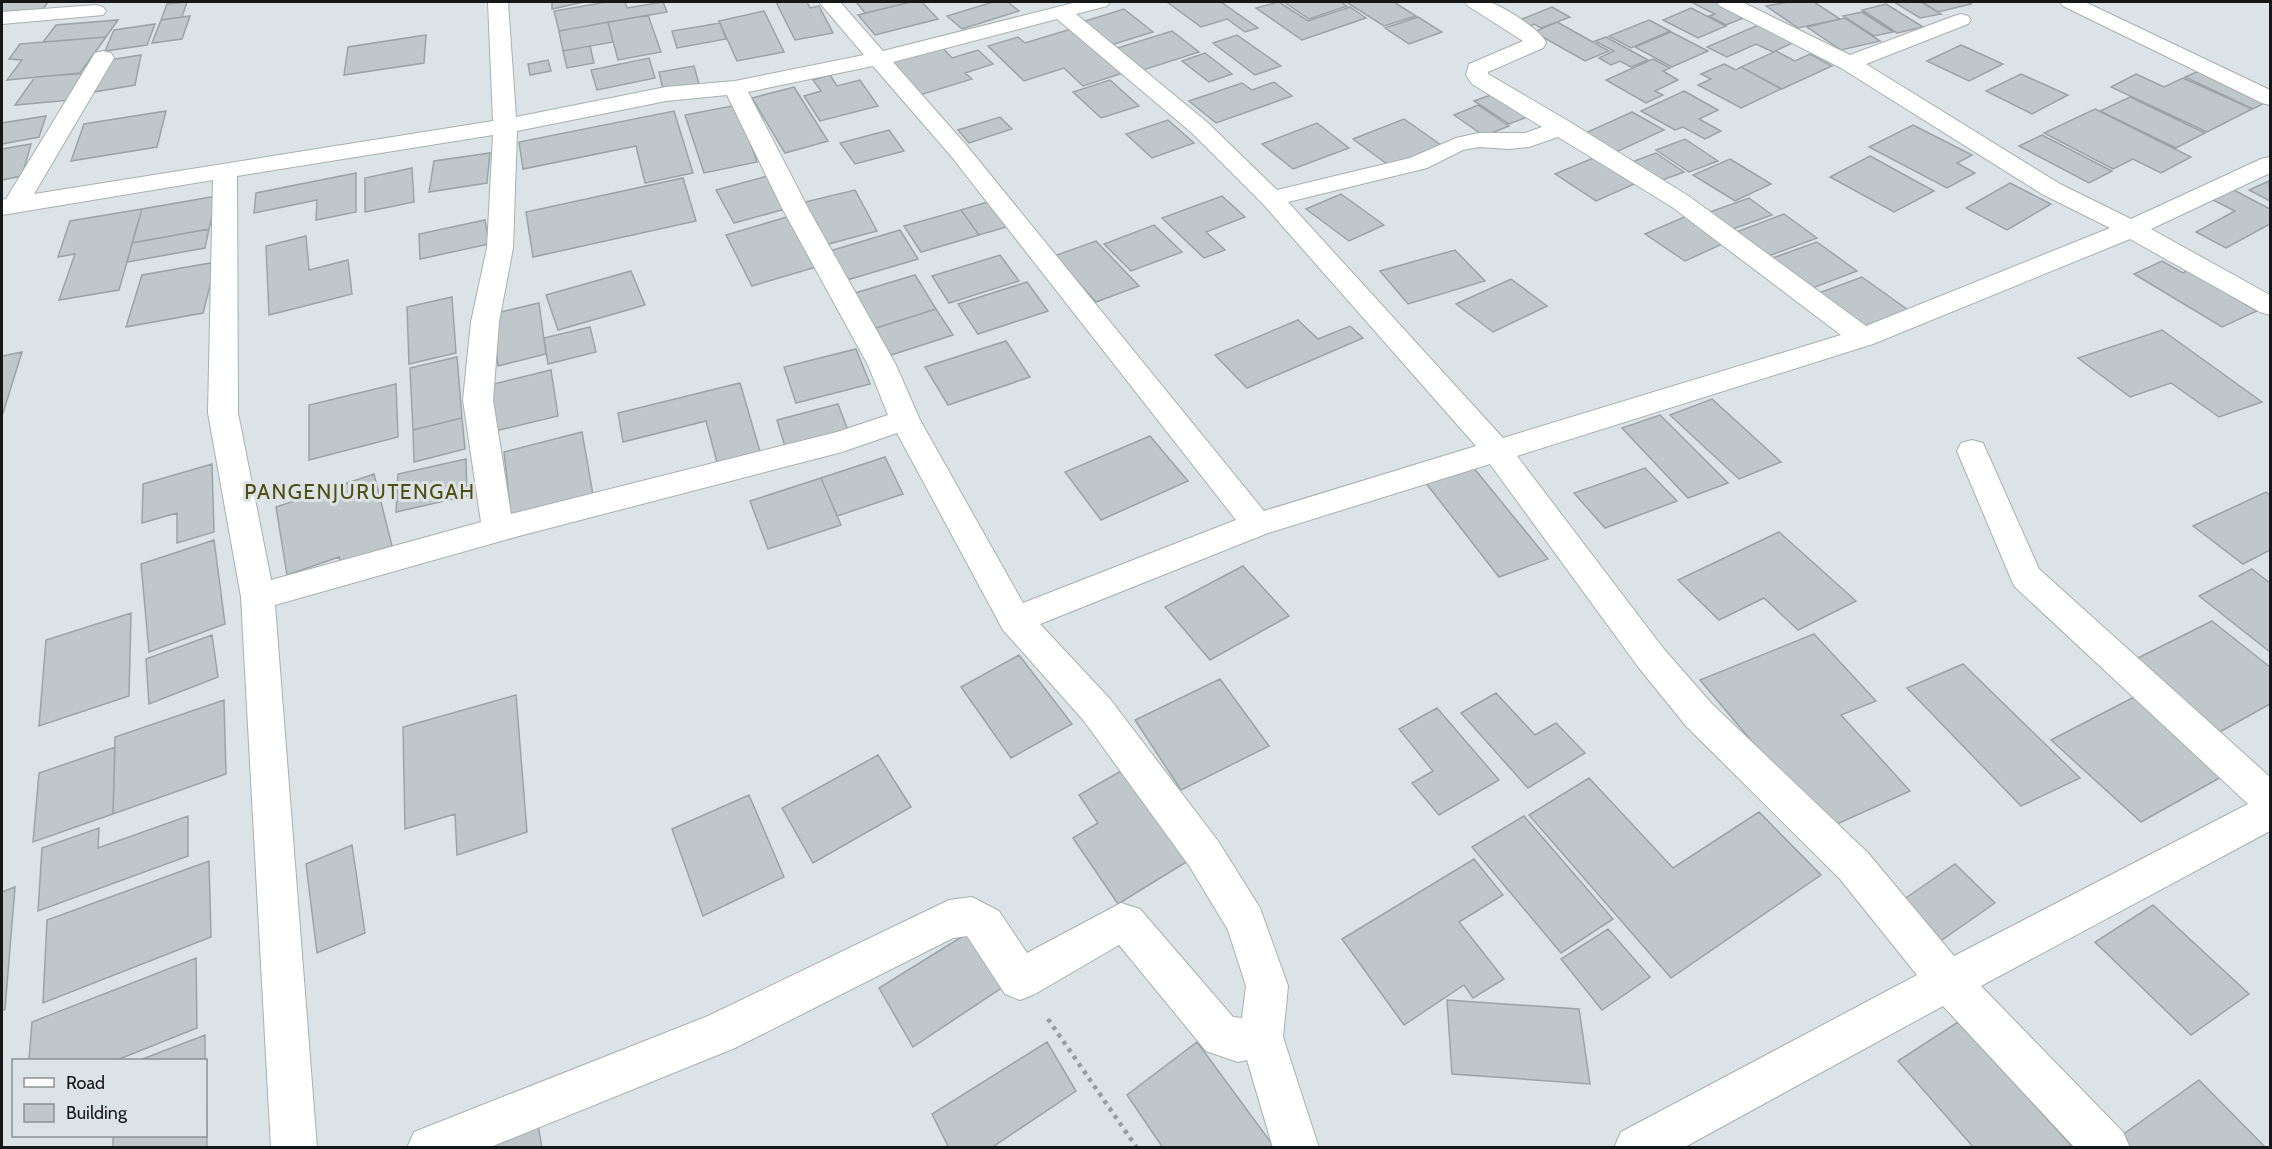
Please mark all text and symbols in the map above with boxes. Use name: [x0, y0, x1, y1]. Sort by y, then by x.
district label: PANGENJURUTENGAH: [244, 479, 476, 504]
legend: [12, 1059, 207, 1137]
text: Road: [66, 1072, 105, 1094]
text: Building: [66, 1102, 128, 1124]

